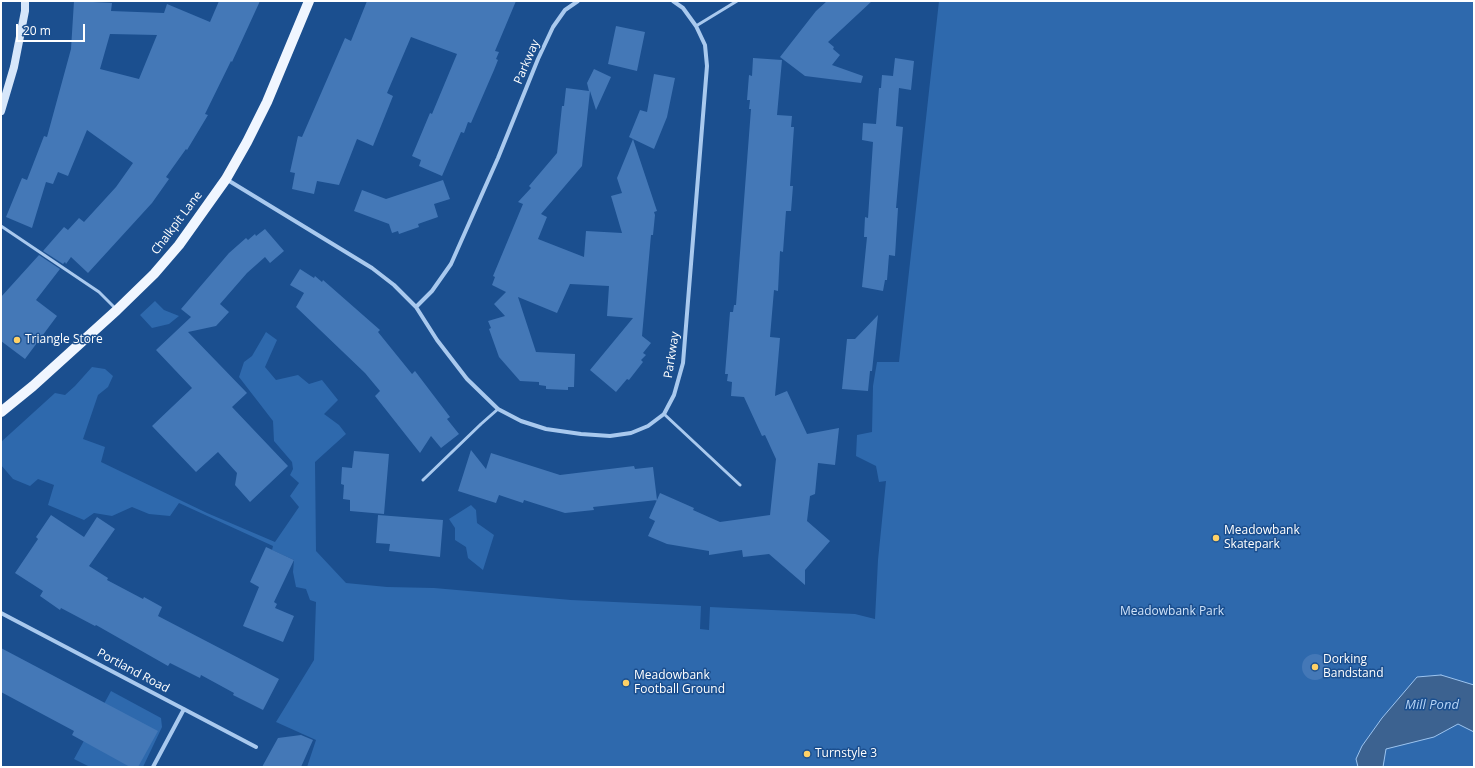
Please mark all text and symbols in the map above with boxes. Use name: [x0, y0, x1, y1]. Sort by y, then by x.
scale bar: [18, 16, 87, 42]
text: 20 m: [23, 22, 51, 39]
street label: Parkway: [511, 38, 543, 86]
street label: Chalkpit Lane: [148, 188, 206, 258]
street label: Parkway: [661, 331, 683, 379]
place label: Triangle Store: [25, 333, 103, 347]
marker: Triangle Store: [12, 335, 22, 345]
place label: Meadowbank Skatepark: [1224, 524, 1300, 552]
marker: Meadowbank Skatepark: [1211, 533, 1221, 543]
park label: Meadowbank Park: [1120, 605, 1224, 619]
street label: Portland Road: [94, 646, 172, 696]
place label: Dorking Bandstand: [1323, 653, 1383, 681]
marker: Dorking Bandstand: [1310, 662, 1320, 672]
place label: Meadowbank Football Ground: [634, 669, 725, 697]
marker: Meadowbank Football Ground: [621, 678, 631, 688]
water label: Mill Pond: [1405, 697, 1459, 713]
place label: Turnstyle 3: [815, 747, 877, 761]
marker: Turnstyle 3: [802, 749, 812, 759]

